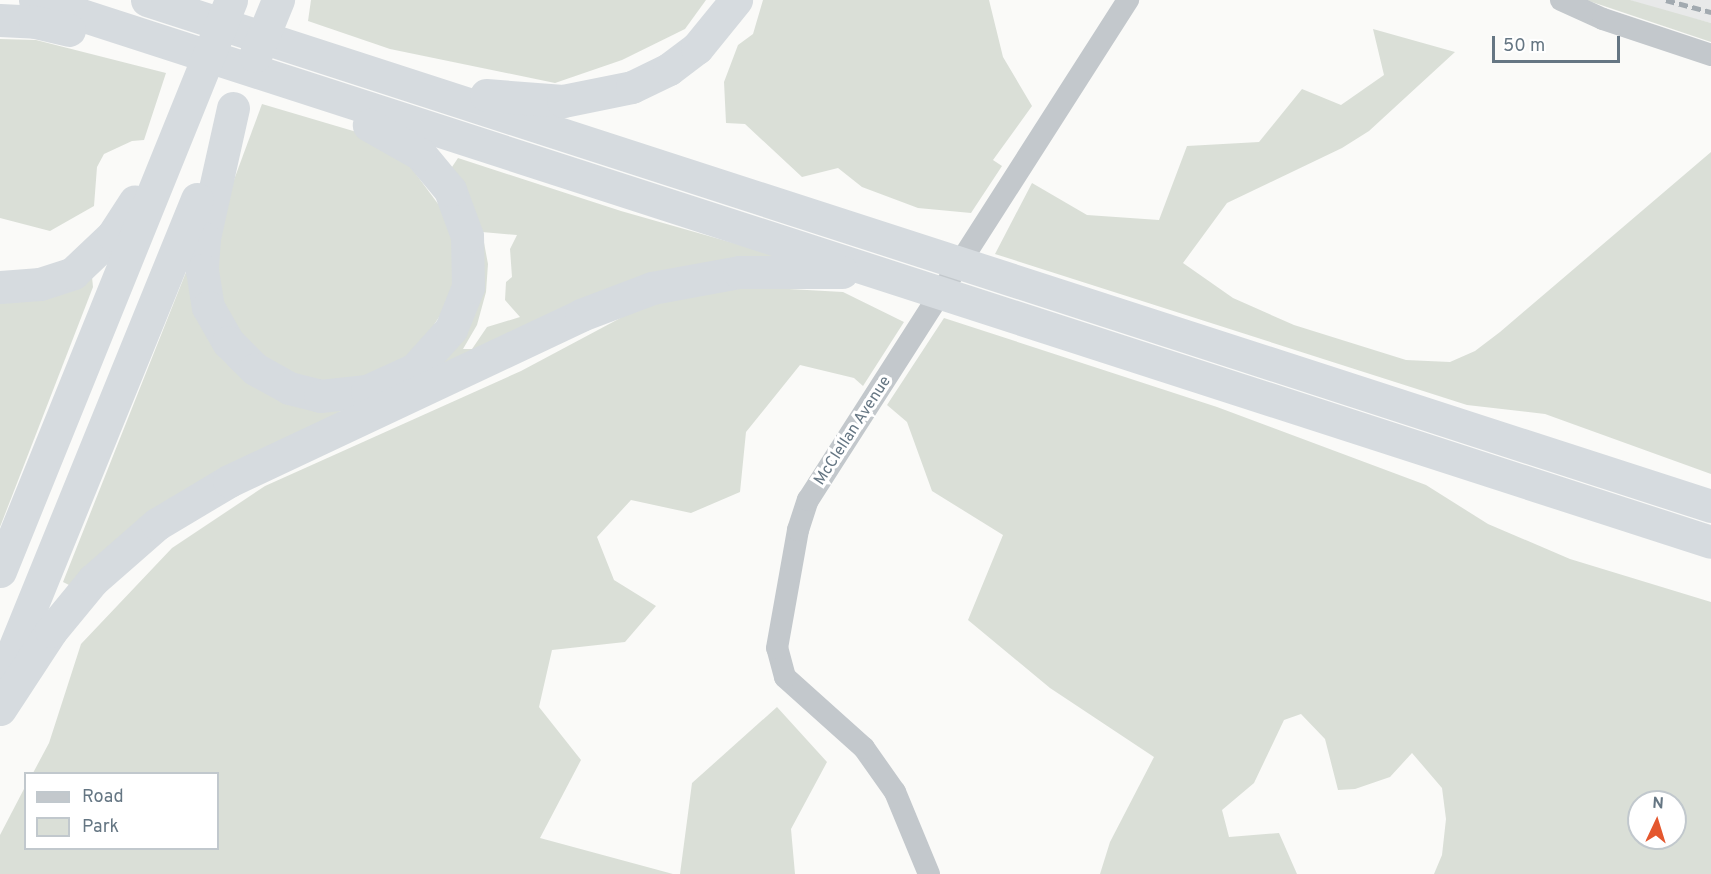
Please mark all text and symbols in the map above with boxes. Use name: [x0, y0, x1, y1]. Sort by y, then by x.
scale bar: [1495, 24, 1622, 62]
text: 50 m: [1503, 35, 1545, 58]
street label: McClellan Avenue: [810, 373, 896, 489]
legend: [24, 772, 219, 850]
text: Road: [82, 786, 124, 809]
north arrow: [1627, 790, 1687, 850]
text: N: [1652, 794, 1665, 814]
text: Park: [82, 816, 119, 839]

